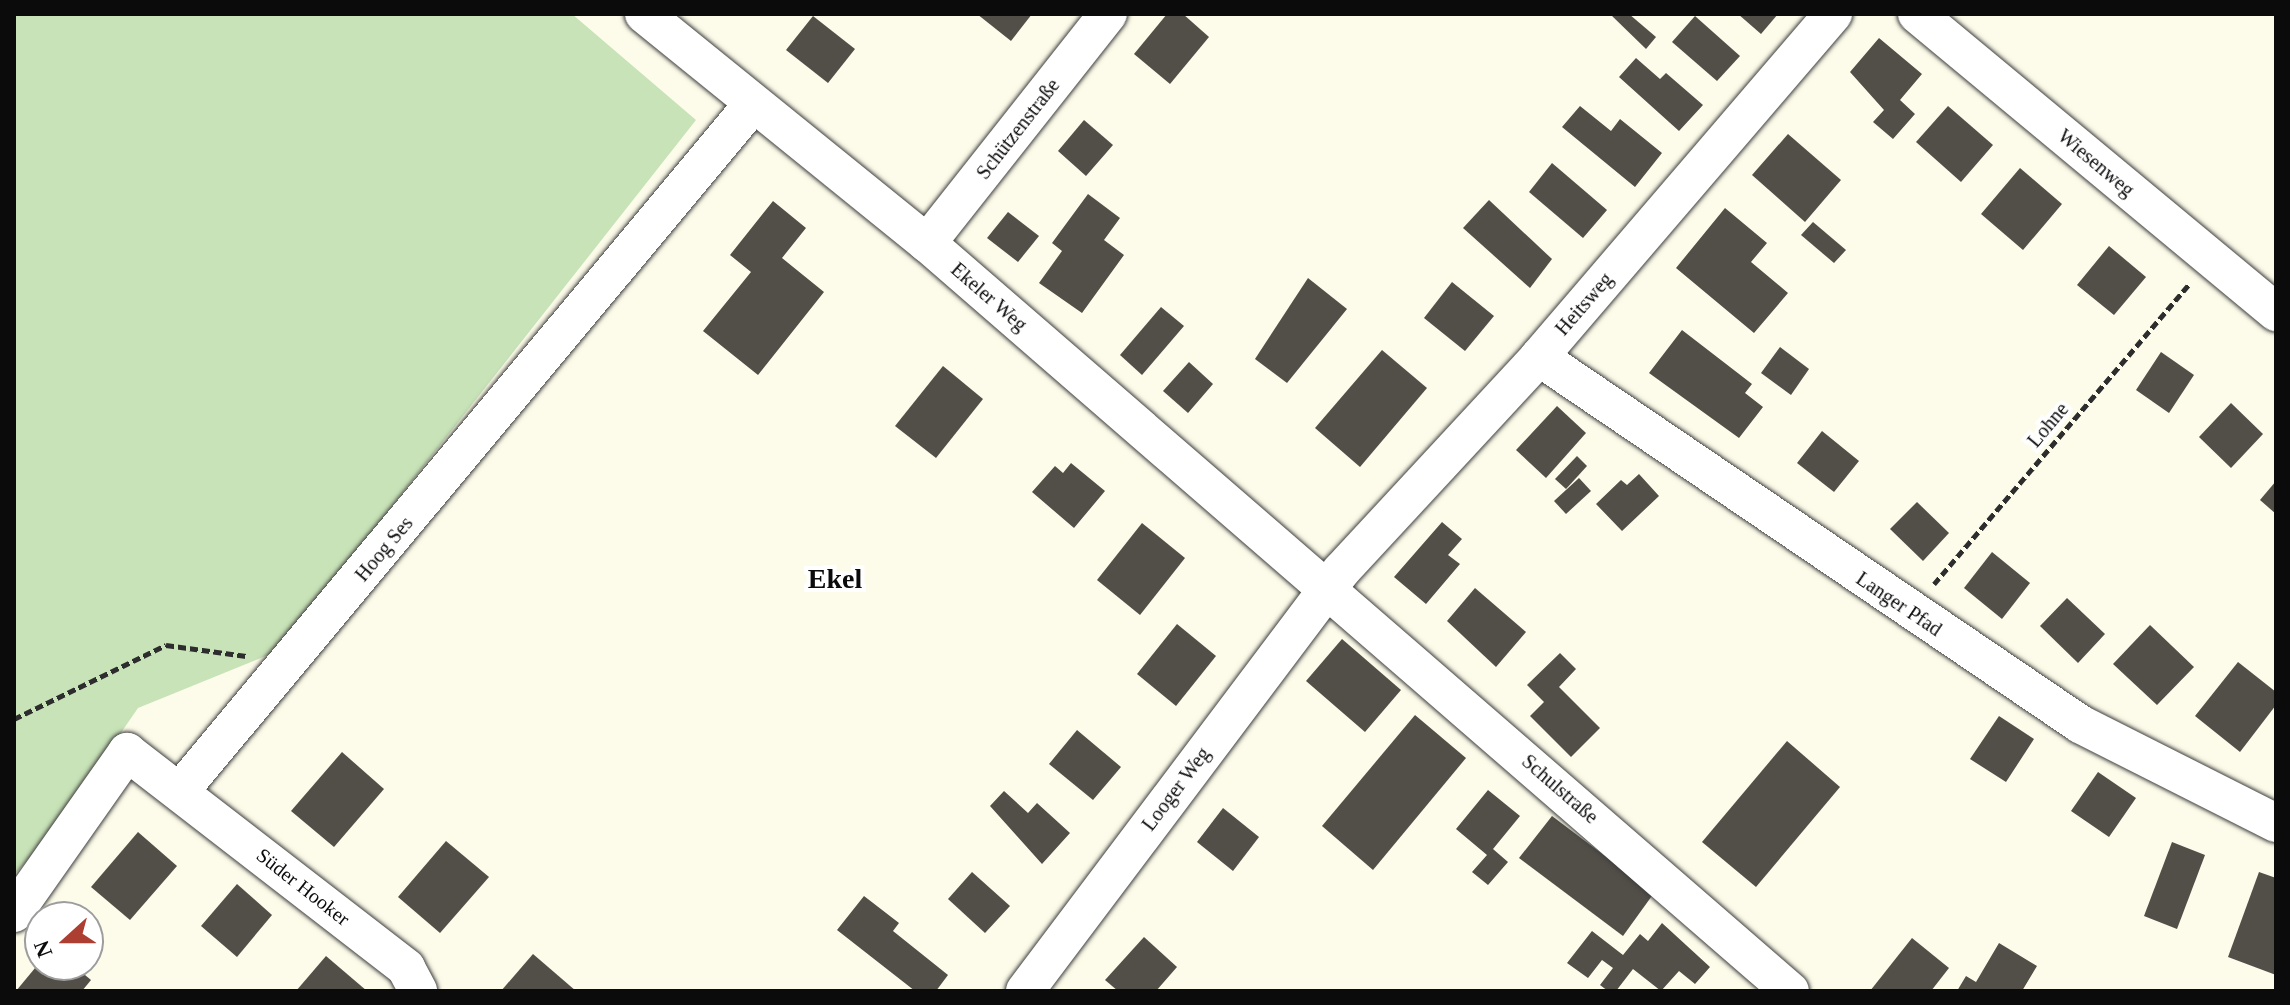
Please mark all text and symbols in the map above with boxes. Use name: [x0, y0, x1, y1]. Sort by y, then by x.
street label: Schützenstraße: [971, 74, 1065, 184]
street label: Wiesenweg: [2053, 124, 2139, 202]
street label: Ekeler Weg: [946, 257, 1032, 337]
street label: Heitsweg: [1550, 268, 1618, 340]
street label: Lohne: [2022, 398, 2074, 452]
street label: Hoog Ses: [350, 512, 418, 586]
district label: Ekel: [808, 562, 862, 596]
street label: Langer Pfad: [1852, 567, 1946, 641]
street label: Looger Weg: [1137, 742, 1215, 836]
street label: Schulstraße: [1517, 749, 1603, 829]
street label: Süder Hooker: [252, 843, 354, 931]
north arrow: [24, 901, 104, 981]
text: N: [28, 937, 58, 961]

